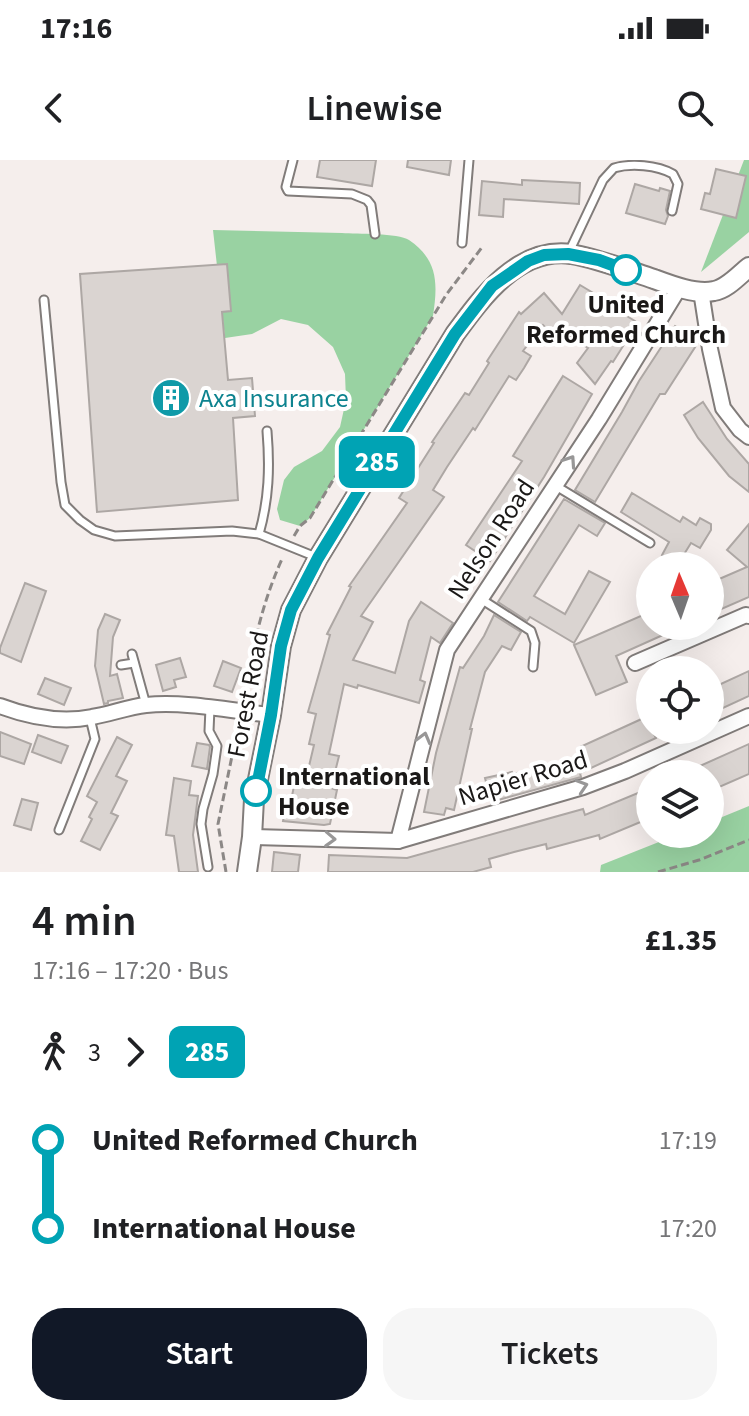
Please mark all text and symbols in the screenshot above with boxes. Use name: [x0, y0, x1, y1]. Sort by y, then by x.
text: 17:16: [40, 7, 112, 50]
text: Linewise: [306, 83, 443, 134]
icon: back: [32, 86, 76, 130]
icon: search: [673, 86, 717, 130]
marker: United Reformed Church: [611, 255, 641, 285]
place label: United Reformed Church: [526, 286, 726, 353]
building icon: Axa Insurance: [150, 377, 192, 419]
place label: Axa Insurance: [199, 380, 349, 417]
line badge: 285: [331, 436, 423, 488]
text: 285: [355, 442, 399, 482]
one-way arrow: [560, 456, 575, 470]
street label: Nelson Road: [438, 472, 544, 606]
north arrow: [636, 552, 724, 640]
map controls: [636, 552, 724, 848]
street label: Forest Road: [218, 627, 278, 761]
button: locate: [636, 656, 724, 744]
one-way arrow: [415, 732, 432, 746]
street label: Napier Road: [454, 741, 592, 815]
place label: International House: [278, 758, 430, 825]
button: layers: [636, 760, 724, 848]
marker: International House: [241, 776, 271, 806]
one-way arrow: [575, 780, 589, 796]
one-way arrow: [324, 830, 337, 847]
text: 4 min: [32, 890, 137, 953]
text: £1.35: [645, 919, 717, 962]
text: 17:16 – 17:20 · Bus: [32, 952, 228, 989]
icon: walk: [32, 1030, 76, 1074]
icon: forward: [113, 1030, 157, 1074]
text: 285: [185, 1032, 229, 1072]
text: 3: [88, 1034, 101, 1071]
text: United Reformed Church: [92, 1119, 418, 1162]
text: 17:19: [659, 1122, 717, 1159]
text: International House: [92, 1207, 356, 1250]
text: 17:20: [659, 1210, 717, 1247]
button: Start: [32, 1308, 367, 1400]
button: Tickets: [383, 1308, 717, 1400]

